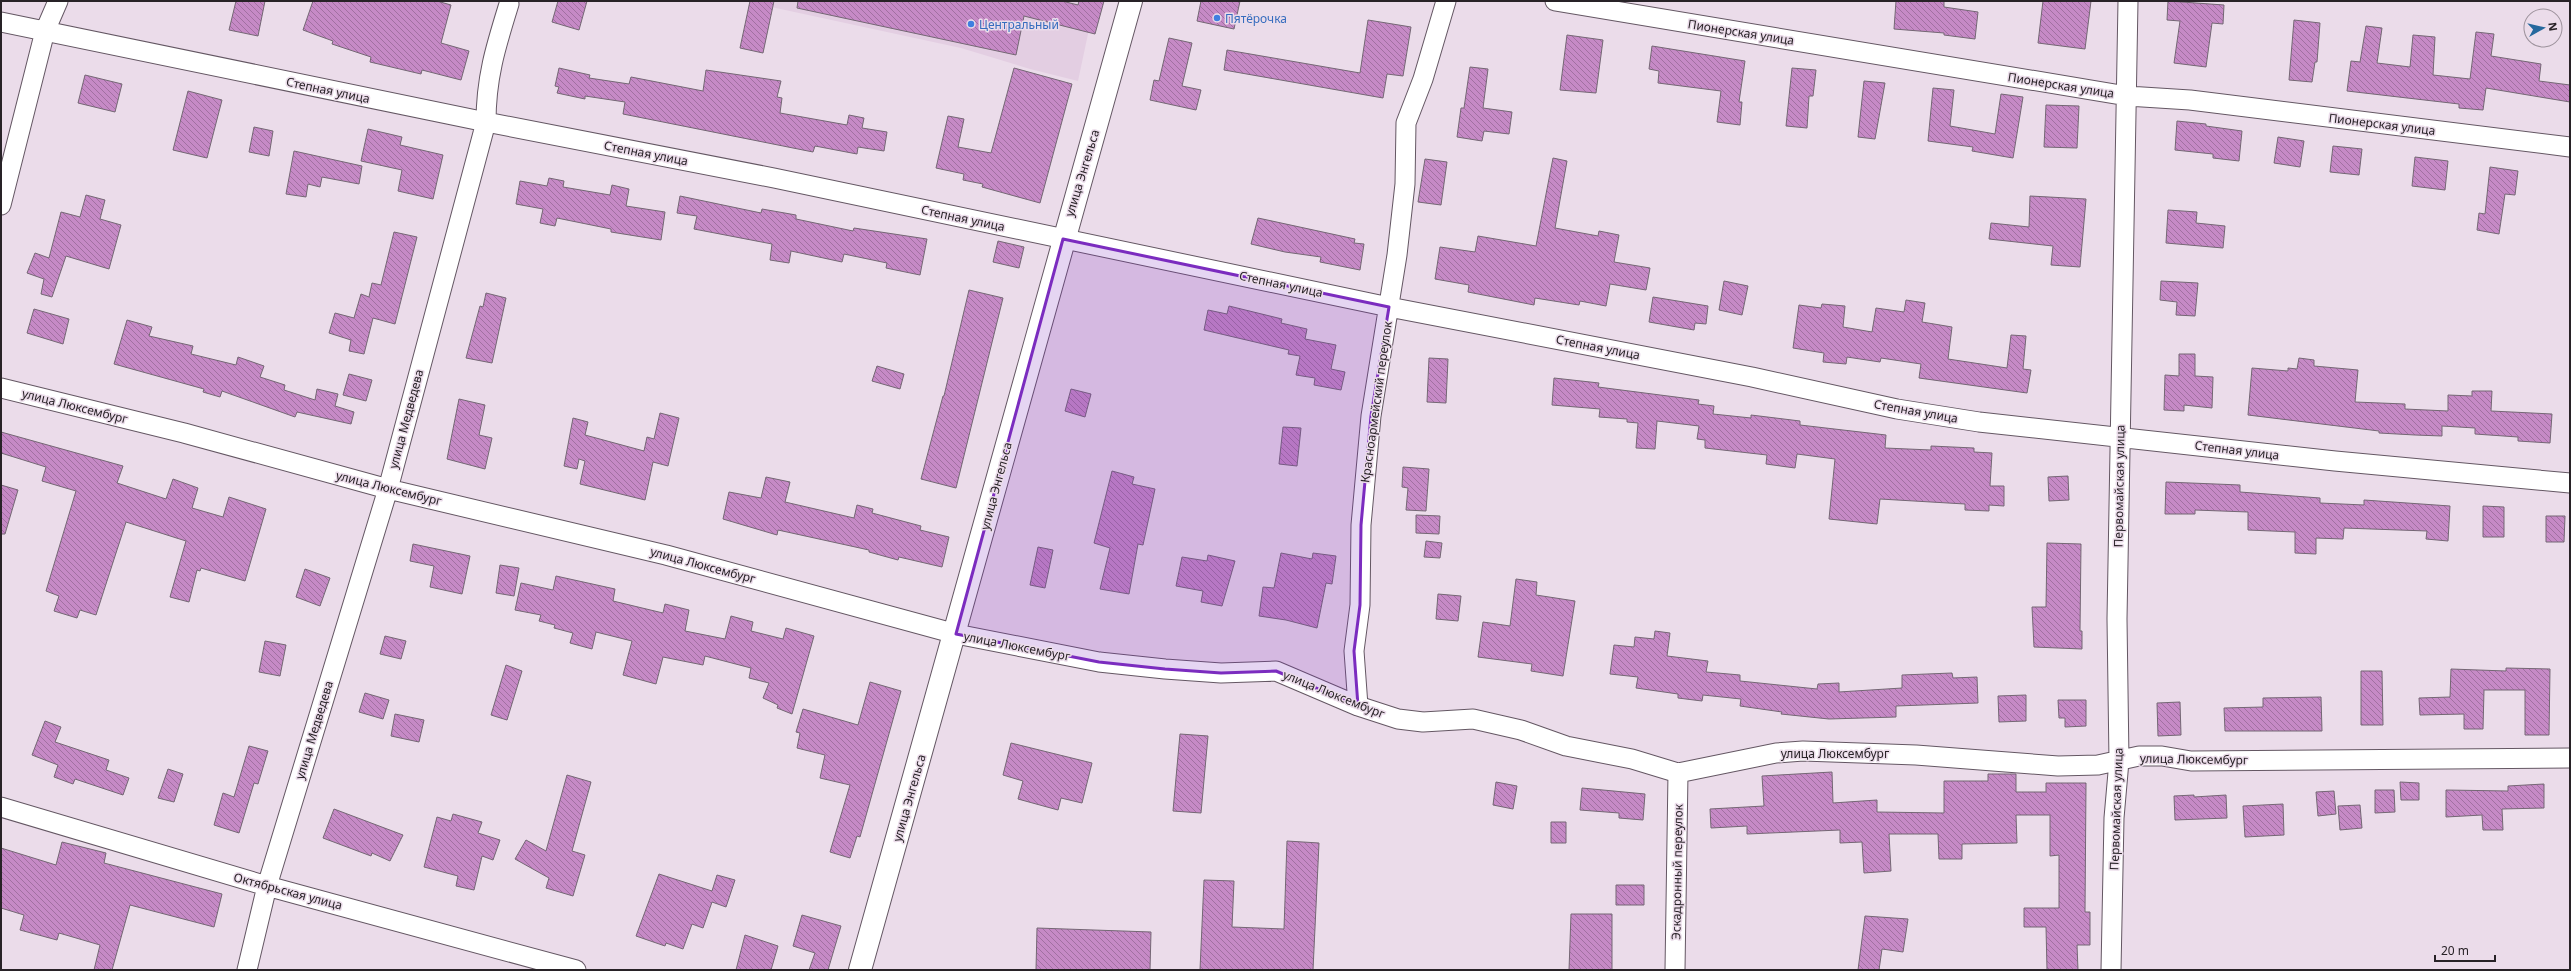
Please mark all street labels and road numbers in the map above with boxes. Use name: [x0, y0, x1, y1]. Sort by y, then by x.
street label: Пионерская улица: [1687, 15, 1795, 49]
street label: Пионерская улица: [2007, 68, 2115, 102]
street label: Степная улица: [285, 73, 371, 107]
street label: Пионерская улица: [2328, 109, 2436, 139]
street label: улица Энгельса: [1061, 127, 1103, 219]
street label: Степная улица: [603, 137, 689, 169]
street label: Степная улица: [920, 201, 1006, 235]
street label: Степная улица: [1238, 267, 1324, 301]
street label: Красноармейский переулок: [1356, 320, 1396, 484]
street label: Степная улица: [1555, 331, 1641, 363]
street label: улица Медведева: [385, 367, 427, 471]
street label: улица Люксембург: [20, 385, 130, 427]
street label: Степная улица: [1873, 395, 1959, 427]
street label: Первомайская улица: [2109, 424, 2129, 548]
street label: Степная улица: [2194, 436, 2280, 464]
street label: улица Энгельса: [976, 440, 1016, 532]
street label: улица Люксембург: [334, 467, 444, 509]
street label: улица Люксембург: [648, 543, 758, 587]
street label: улица Люксембург: [962, 627, 1072, 665]
street label: улица Люксембург: [1281, 666, 1387, 722]
street label: улица Медведева: [291, 679, 337, 781]
street label: улица Люксембург: [1781, 745, 1889, 762]
street label: Первомайская улица: [2105, 747, 2127, 871]
street label: улица Люксембург: [2140, 750, 2248, 768]
street label: улица Энгельса: [888, 752, 930, 844]
street label: Эскадронный переулок: [1667, 803, 1687, 940]
street label: Октябрьская улица: [232, 868, 344, 914]

